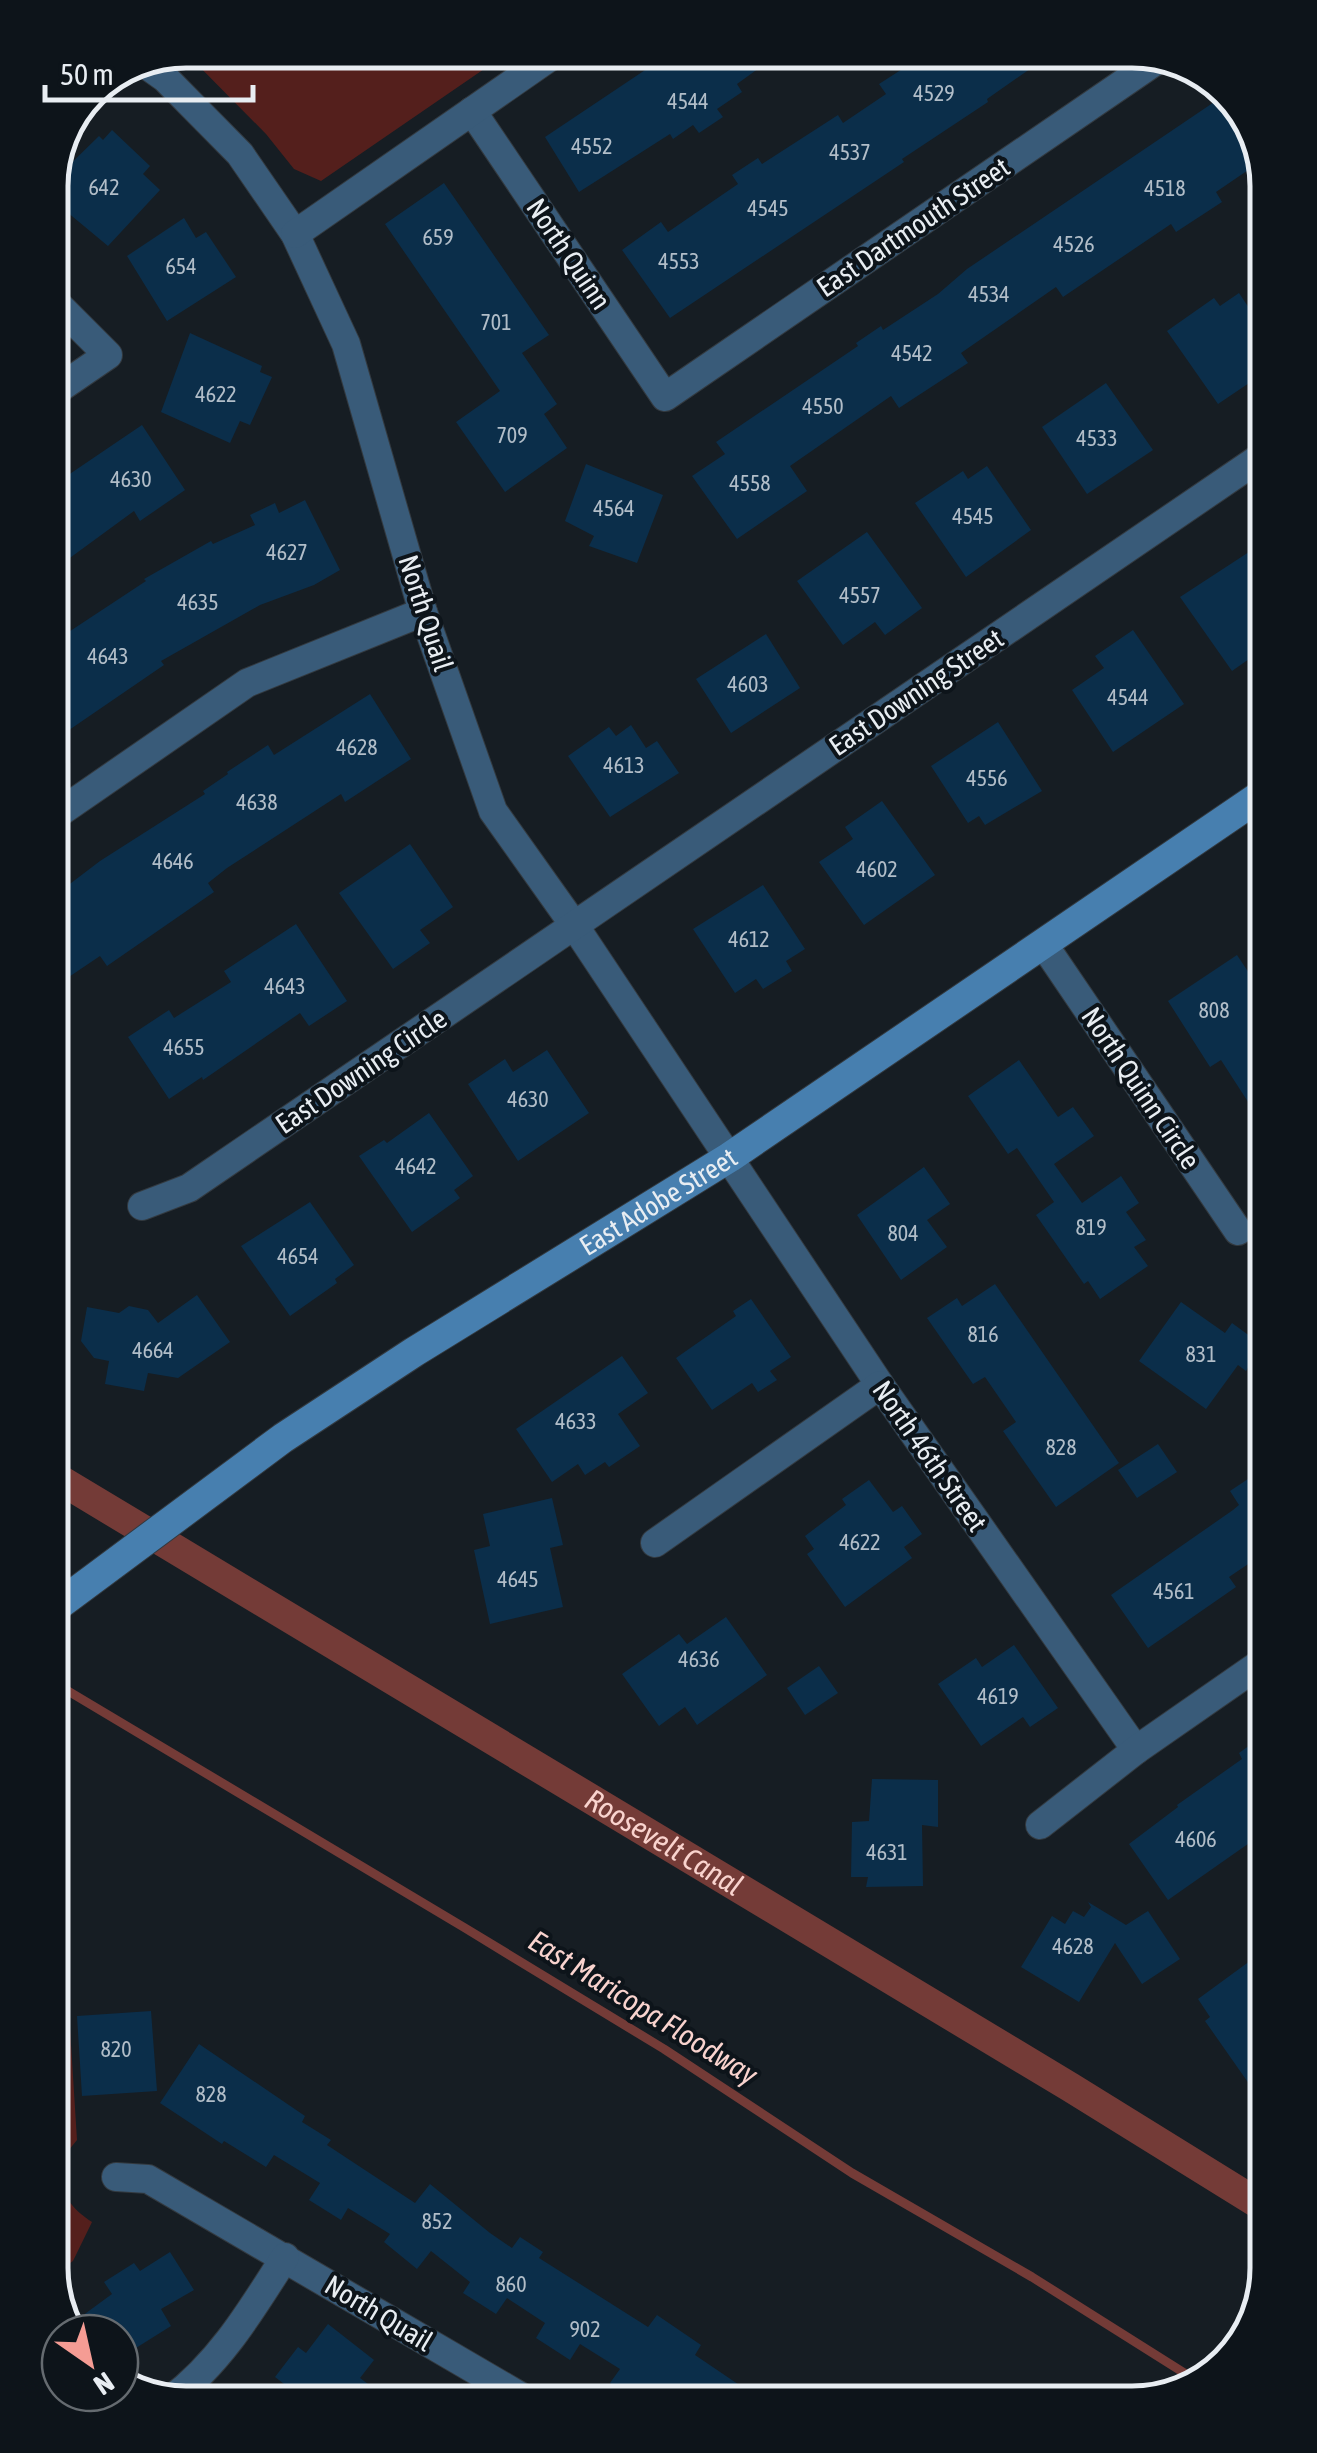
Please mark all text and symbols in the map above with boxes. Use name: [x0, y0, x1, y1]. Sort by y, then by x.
scale bar: [45, 40, 252, 102]
text: 50 m: [60, 57, 114, 91]
house number: 4529: [913, 80, 955, 106]
house number: 4544: [667, 88, 709, 114]
house number: 4552: [571, 133, 613, 159]
house number: 4537: [829, 139, 871, 165]
street label: East Dartmouth Street: [811, 151, 1015, 303]
house number: 642: [88, 174, 120, 200]
house number: 4518: [1144, 175, 1186, 201]
street label: North Quinn: [520, 193, 618, 315]
house number: 4545: [747, 195, 789, 221]
house number: 659: [422, 224, 454, 250]
house number: 4526: [1053, 231, 1095, 257]
house number: 4553: [658, 248, 700, 274]
house number: 654: [165, 253, 197, 279]
house number: 4534: [968, 281, 1010, 307]
house number: 701: [480, 309, 512, 335]
house number: 4542: [891, 340, 933, 366]
house number: 4622: [195, 381, 237, 407]
house number: 4550: [802, 393, 844, 419]
house number: 709: [496, 422, 528, 448]
house number: 4533: [1076, 425, 1118, 451]
house number: 4630: [110, 466, 152, 492]
house number: 4558: [729, 470, 771, 496]
house number: 4564: [593, 495, 635, 521]
house number: 4545: [952, 503, 994, 529]
house number: 4627: [266, 539, 308, 565]
street label: North Quail: [392, 551, 460, 676]
house number: 4557: [839, 582, 881, 608]
house number: 4635: [177, 589, 219, 615]
street label: East Downing Street: [823, 622, 1009, 762]
house number: 4643: [87, 643, 129, 669]
house number: 4603: [727, 671, 769, 697]
house number: 4544: [1107, 684, 1149, 710]
house number: 4628: [336, 734, 378, 760]
house number: 4613: [603, 752, 645, 778]
house number: 4556: [966, 765, 1008, 791]
house number: 4638: [236, 789, 278, 815]
house number: 4646: [152, 848, 194, 874]
house number: 4602: [856, 856, 898, 882]
house number: 4612: [728, 926, 770, 952]
house number: 4643: [264, 973, 306, 999]
house number: 808: [1198, 997, 1230, 1023]
street label: North Quinn Circle: [1075, 1001, 1207, 1175]
street label: East Downing Circle: [270, 1002, 452, 1140]
house number: 4655: [163, 1034, 205, 1060]
house number: 4630: [507, 1086, 549, 1112]
street label: East Adobe Street: [574, 1141, 743, 1262]
house number: 4642: [395, 1153, 437, 1179]
house number: 819: [1075, 1214, 1107, 1240]
house number: 804: [887, 1220, 919, 1246]
house number: 4654: [277, 1243, 319, 1269]
house number: 816: [967, 1321, 999, 1347]
house number: 4664: [132, 1337, 174, 1363]
house number: 831: [1185, 1341, 1217, 1367]
street label: North 46th Street: [866, 1375, 994, 1537]
house number: 4633: [555, 1408, 597, 1434]
house number: 828: [1045, 1434, 1077, 1460]
house number: 4622: [839, 1529, 881, 1555]
house number: 4645: [497, 1566, 539, 1592]
house number: 4561: [1153, 1578, 1195, 1604]
house number: 4636: [678, 1646, 720, 1672]
house number: 4619: [977, 1683, 1019, 1709]
water label: Roosevelt Canal: [579, 1782, 749, 1902]
house number: 4606: [1175, 1826, 1217, 1852]
house number: 4631: [866, 1839, 908, 1865]
water label: East Maricopa Floodway: [523, 1923, 765, 2092]
house number: 4628: [1052, 1933, 1094, 1959]
house number: 820: [100, 2036, 132, 2062]
house number: 828: [195, 2081, 227, 2107]
house number: 852: [421, 2208, 453, 2234]
street label: North Quail: [319, 2268, 439, 2358]
house number: 860: [495, 2271, 527, 2297]
north arrow: [40, 2313, 140, 2413]
house number: 902: [569, 2316, 601, 2342]
text: N: [88, 2366, 120, 2402]

